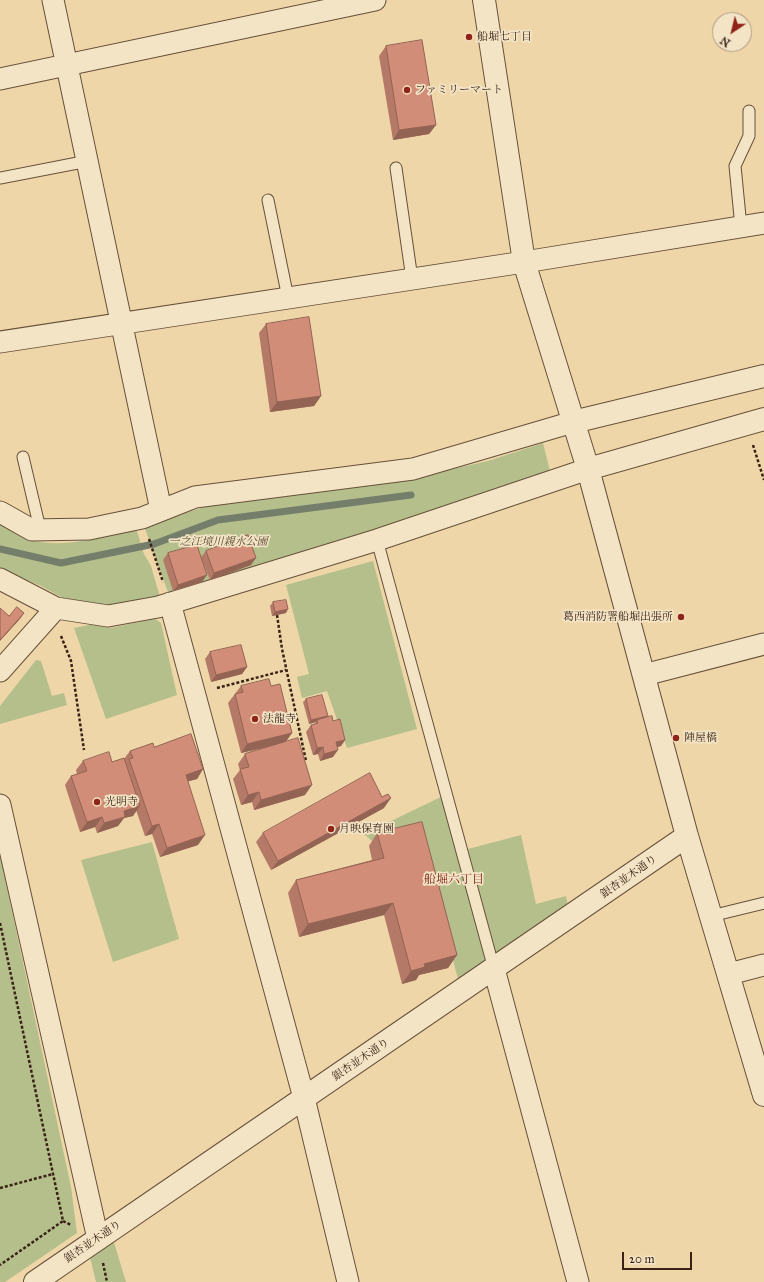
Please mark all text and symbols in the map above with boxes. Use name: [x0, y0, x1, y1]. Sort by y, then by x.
north arrow: [712, 12, 752, 52]
place label: 船堀七丁目: [477, 30, 532, 44]
marker: 船堀七丁目: [464, 32, 474, 42]
text: N: [718, 33, 733, 49]
place label: ファミリーマート: [415, 83, 503, 97]
marker: ファミリーマート: [402, 85, 412, 95]
park label: 一之江境川親水公園: [169, 535, 267, 549]
place label: 葛西消防署船堀出張所: [563, 610, 673, 624]
marker: 葛西消防署船堀出張所: [676, 612, 686, 622]
place label: 法龍寺: [263, 712, 296, 726]
marker: 法龍寺: [250, 714, 260, 724]
place label: 陣屋橋: [684, 731, 717, 745]
marker: 陣屋橋: [671, 733, 681, 743]
place label: 光明寺: [105, 795, 138, 809]
marker: 光明寺: [92, 797, 102, 807]
place label: 月映保育園: [339, 822, 394, 836]
marker: 月映保育園: [326, 824, 336, 834]
street label: 銀杏並木通り: [598, 853, 660, 901]
district label: 船堀六丁目: [424, 873, 484, 887]
street label: 銀杏並木通り: [330, 1036, 392, 1084]
street label: 銀杏並木通り: [62, 1218, 124, 1266]
scale bar: [624, 1244, 694, 1270]
text: 20 m: [629, 1252, 655, 1266]

